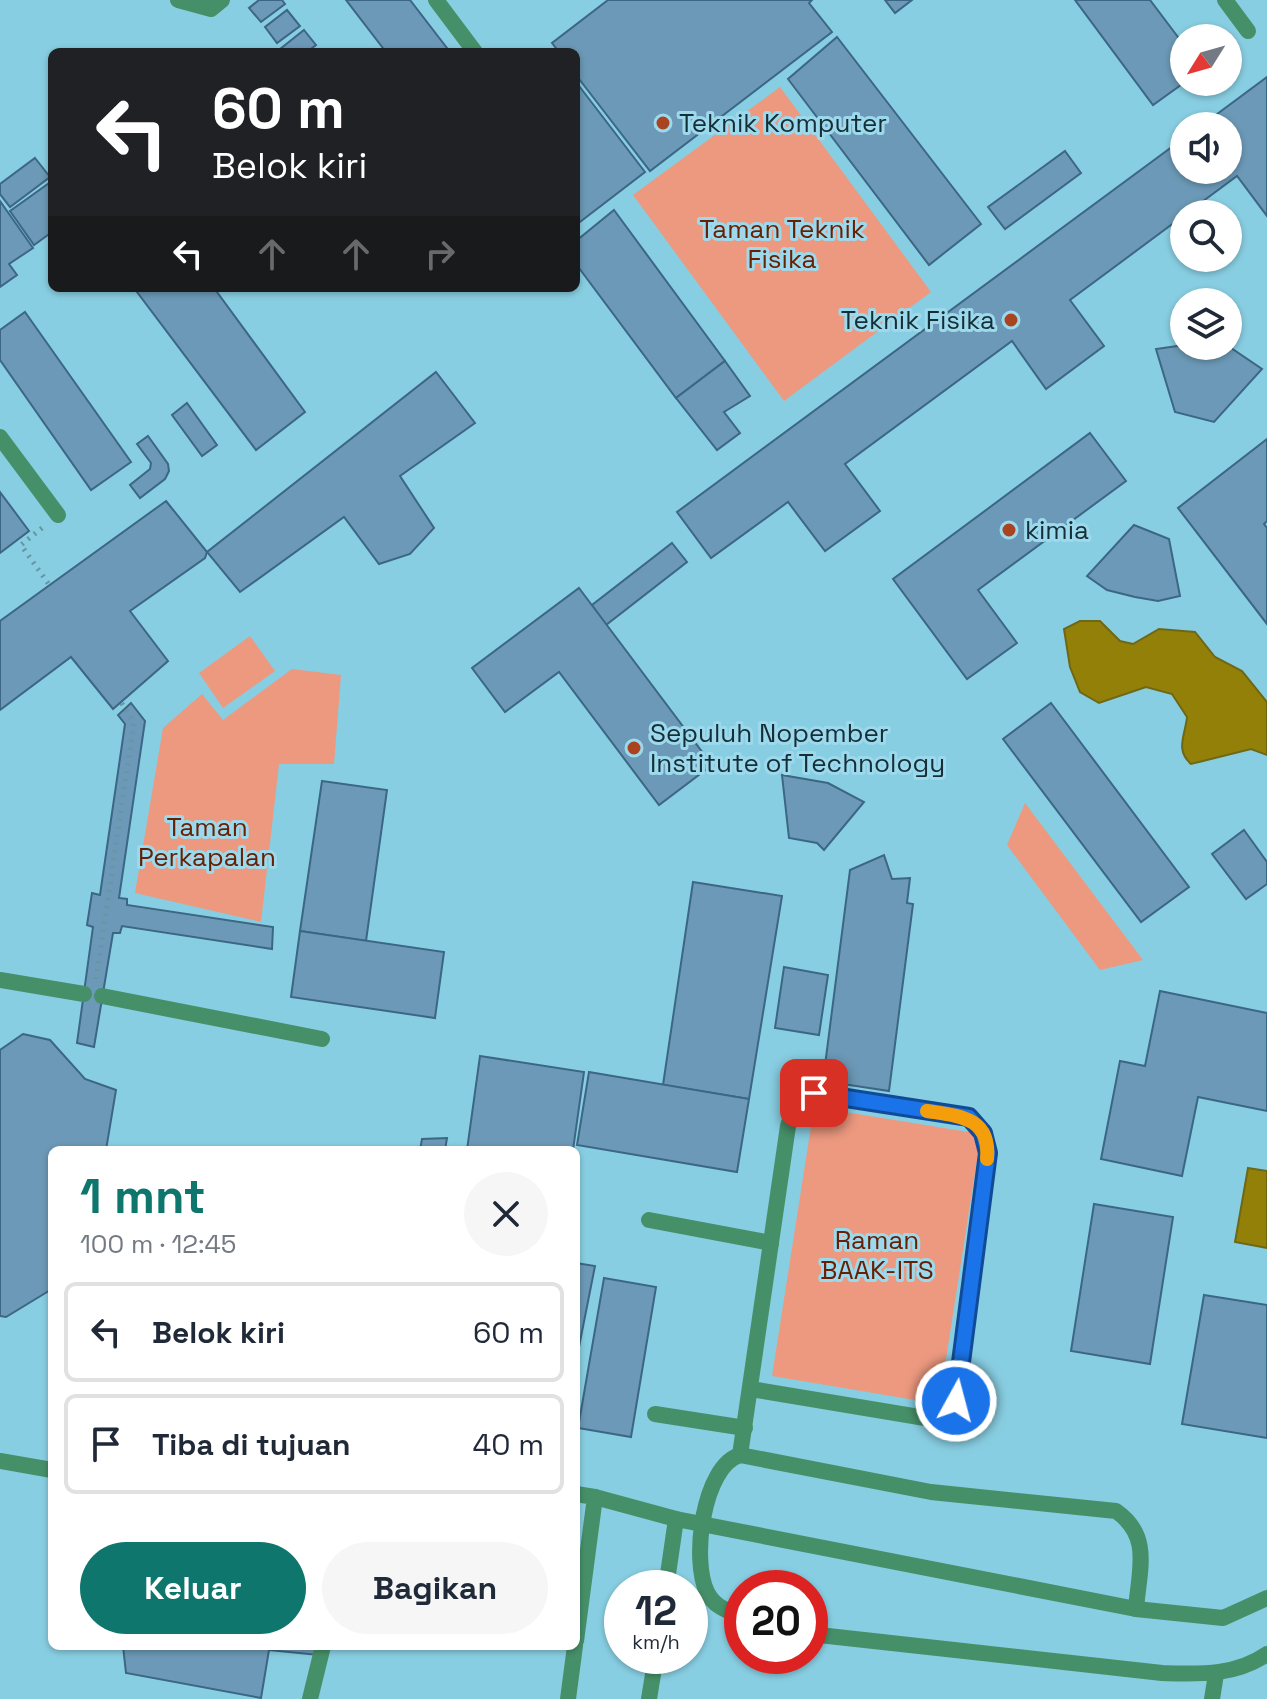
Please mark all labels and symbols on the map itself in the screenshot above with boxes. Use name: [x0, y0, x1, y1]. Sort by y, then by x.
north arrow: [1170, 24, 1242, 96]
place label: Teknik Komputer: [679, 106, 887, 140]
marker: Teknik Komputer: [654, 114, 672, 132]
park label: Taman Teknik Fisika: [699, 212, 865, 276]
place label: Teknik Fisika: [841, 303, 995, 337]
marker: Teknik Fisika: [1002, 311, 1020, 329]
place label: kimia: [1025, 513, 1089, 547]
marker: kimia: [1000, 521, 1018, 539]
place label: Sepuluh Nopember Institute of Technology: [650, 716, 945, 780]
marker: Sepuluh Nopember Institute of Technology: [625, 739, 643, 757]
park label: Taman Perkapalan: [138, 810, 276, 874]
pin: [780, 1059, 848, 1127]
park label: Raman BAAK-ITS: [820, 1223, 934, 1287]
position arrow: [914, 1359, 998, 1443]
speed limit sign: 20: [724, 1570, 828, 1674]

